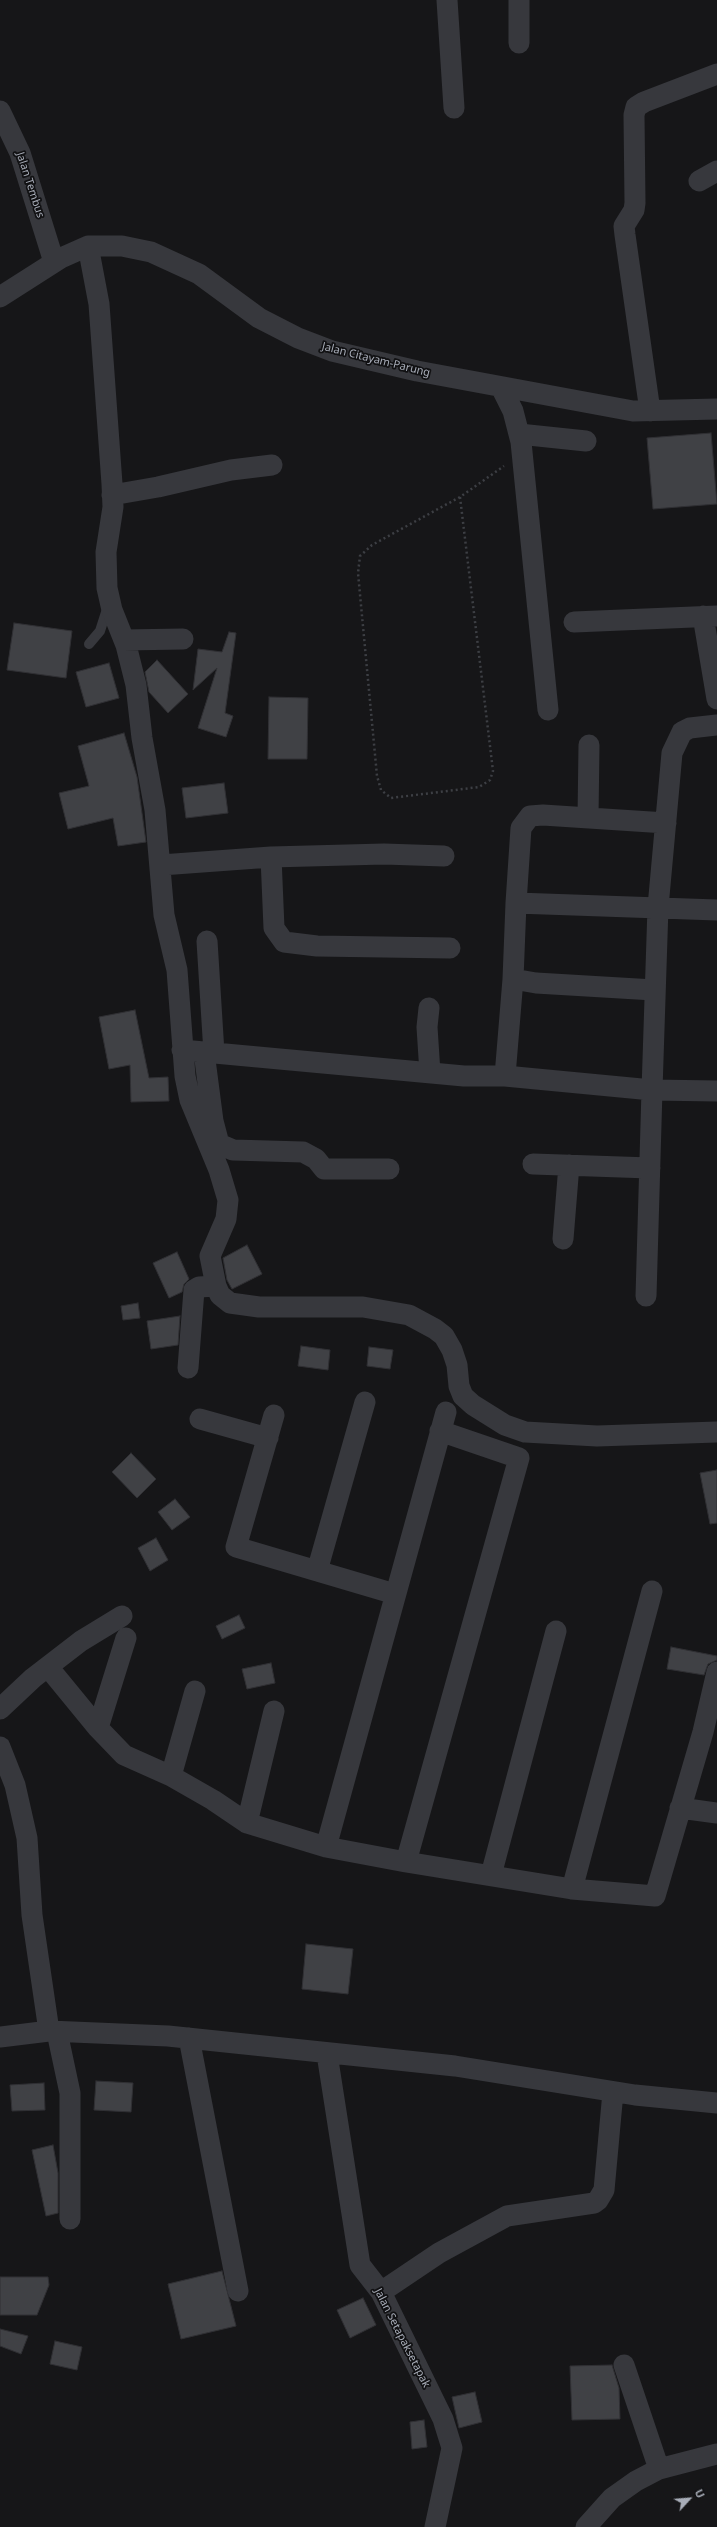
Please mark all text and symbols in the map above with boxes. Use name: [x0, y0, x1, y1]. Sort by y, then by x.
street label: Jalan Tembus: [13, 150, 47, 220]
street label: Jalan Citayam-Parung: [320, 340, 432, 380]
street label: Jalan Setapaksetapak: [371, 2286, 433, 2390]
north arrow: [669, 2479, 709, 2519]
text: U: [692, 2486, 709, 2501]

